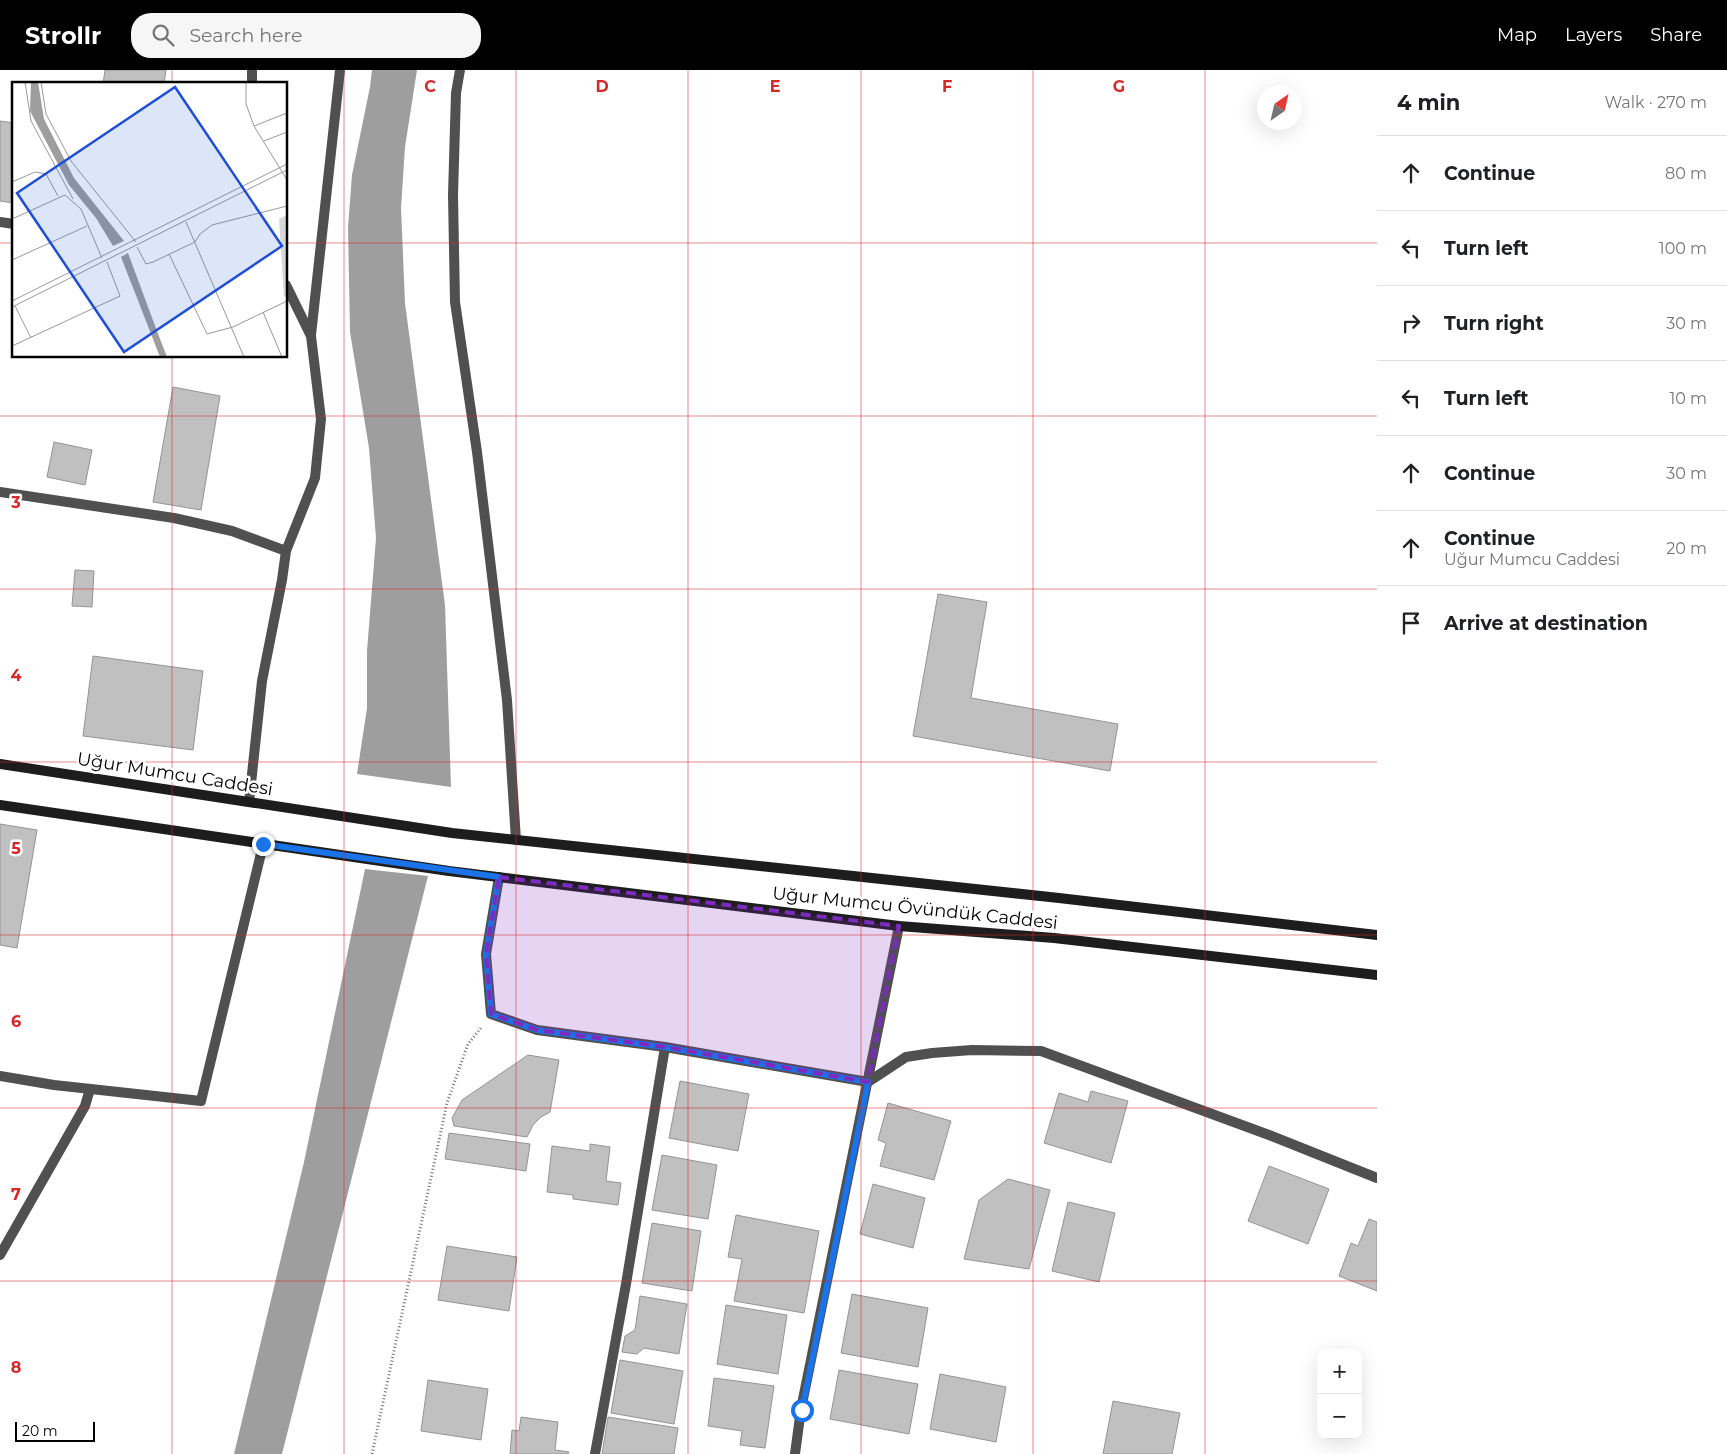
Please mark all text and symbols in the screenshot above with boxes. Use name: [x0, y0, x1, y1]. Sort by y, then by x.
search box: [131, 13, 481, 58]
text: Strollr: [25, 21, 101, 50]
icon: search: [149, 21, 177, 49]
text: Search here: [189, 24, 302, 47]
text: Map: [1497, 24, 1537, 46]
text: Layers: [1565, 24, 1622, 46]
text: Share: [1650, 24, 1702, 46]
text: C: [424, 77, 436, 96]
text: D: [595, 77, 609, 96]
text: E: [770, 77, 780, 96]
text: F: [942, 77, 952, 96]
text: G: [1113, 77, 1125, 96]
inset map: [12, 82, 288, 358]
north arrow: [1257, 85, 1302, 130]
text: 4 min: [1397, 90, 1460, 115]
text: Walk · 270 m: [1604, 93, 1707, 112]
icon: ahead: [1397, 159, 1425, 187]
text: Continue: [1444, 162, 1535, 185]
text: 80 m: [1665, 164, 1707, 183]
icon: left: [1397, 234, 1425, 262]
text: Turn left: [1444, 237, 1529, 260]
text: 100 m: [1659, 239, 1707, 258]
icon: right: [1397, 309, 1425, 337]
text: Turn right: [1444, 312, 1544, 335]
text: 30 m: [1666, 314, 1707, 333]
icon: left: [1397, 384, 1425, 412]
text: Turn left: [1444, 387, 1529, 410]
text: 10 m: [1669, 389, 1707, 408]
icon: ahead: [1397, 459, 1425, 487]
text: Continue: [1444, 462, 1535, 485]
text: 30 m: [1666, 464, 1707, 483]
text: 3: [10, 493, 21, 512]
text: Continue: [1444, 527, 1535, 550]
icon: ahead: [1397, 534, 1425, 562]
text: 20 m: [1666, 539, 1707, 558]
text: Uğur Mumcu Caddesi: [1444, 550, 1620, 569]
icon: arrive: [1397, 609, 1425, 637]
text: Arrive at destination: [1444, 612, 1648, 635]
text: 4: [10, 666, 22, 685]
street label: Uğur Mumcu Caddesi: [75, 748, 275, 800]
route end: [252, 833, 275, 856]
text: 5: [11, 839, 21, 858]
street label: Uğur Mumcu Övündük Caddesi: [771, 882, 1059, 934]
text: 6: [11, 1012, 21, 1031]
text: 7: [11, 1185, 21, 1204]
map controls: [1317, 1349, 1362, 1439]
button: +: [1317, 1349, 1362, 1394]
text: 8: [11, 1358, 21, 1377]
button: −: [1317, 1394, 1362, 1439]
route start: [791, 1399, 814, 1422]
scale bar: [15, 1419, 95, 1442]
text: 20 m: [22, 1422, 58, 1440]

